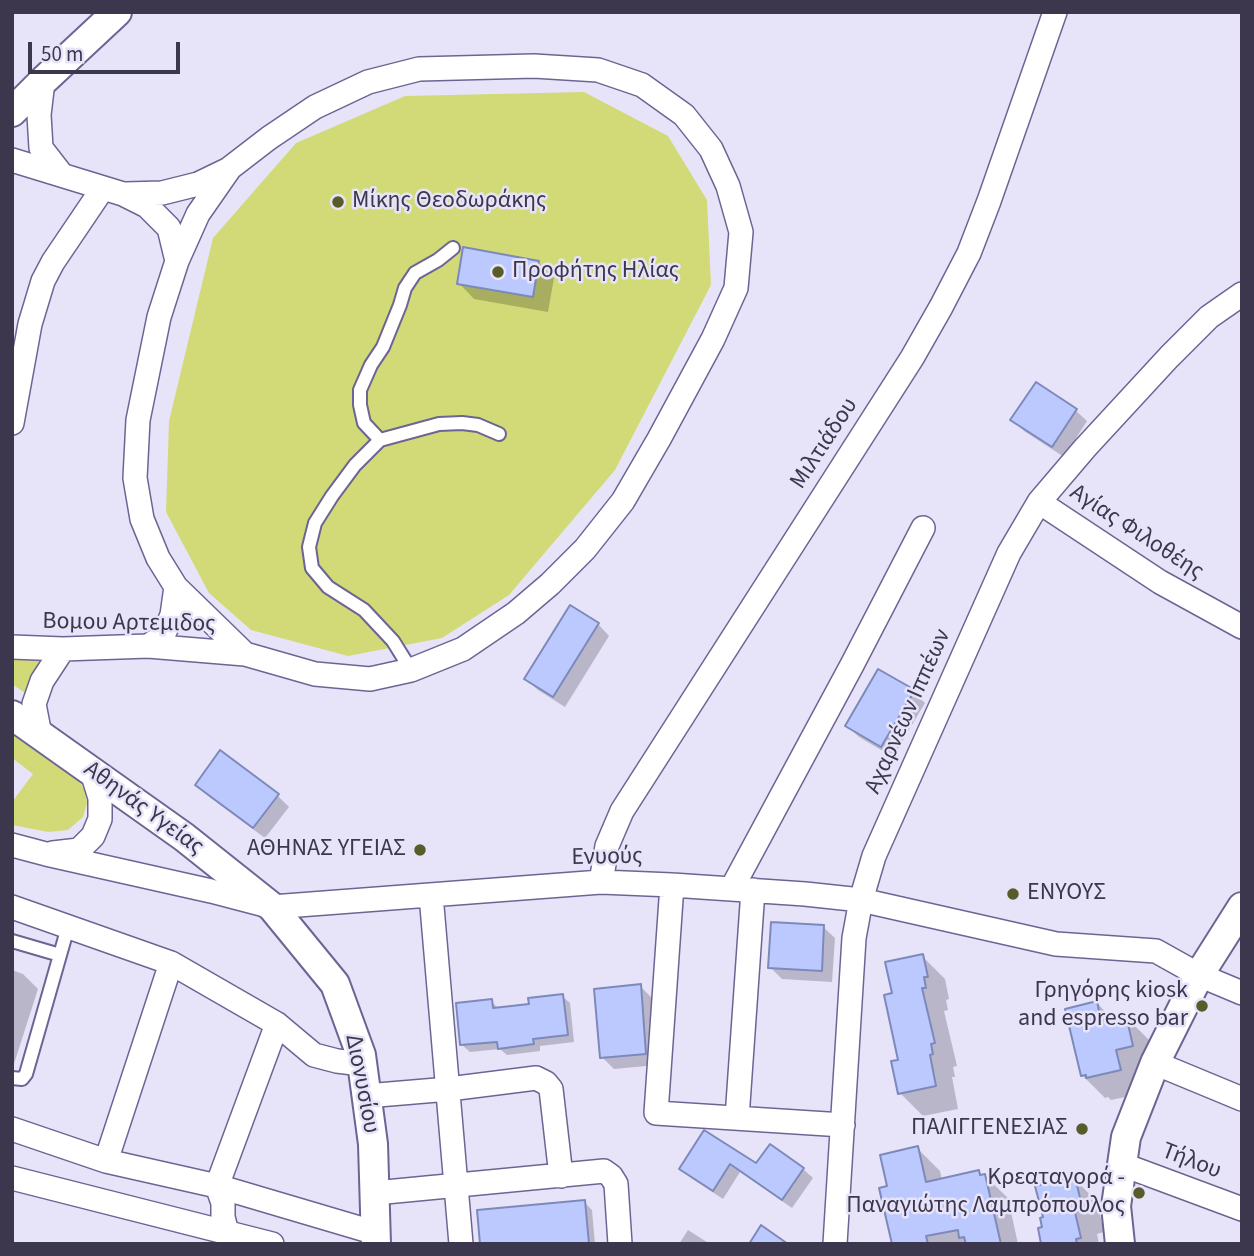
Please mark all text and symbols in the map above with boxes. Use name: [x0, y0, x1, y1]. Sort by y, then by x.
scale bar: [32, 28, 184, 72]
text: 50 m: [41, 39, 83, 69]
place label: Μίκης Θεοδωράκης: [352, 188, 546, 216]
marker: Μίκης Θεοδωράκης: [330, 194, 346, 210]
place label: Προφήτης Ηλίας: [512, 258, 679, 286]
marker: Προφήτης Ηλίας: [490, 264, 506, 280]
street label: Μιλτιάδου: [785, 393, 865, 495]
street label: Αγίας Φιλοθέης: [1064, 479, 1208, 587]
street label: Βομου Αρτεμιδος: [42, 608, 216, 640]
street label: Αχαρνέων Ιππέων: [860, 625, 958, 799]
street label: Αθηνάς Υγείας: [77, 756, 209, 862]
place label: ΑΘΗΝΑΣ ΥΓΕΙΑΣ: [247, 836, 406, 864]
marker: ΑΘΗΝΑΣ ΥΓΕΙΑΣ: [412, 842, 428, 858]
street label: Ενυούς: [571, 843, 643, 873]
place label: ΕΝΥΟΥΣ: [1027, 880, 1106, 908]
marker: ΕΝΥΟΥΣ: [1005, 886, 1021, 902]
place label: Γρηγόρης kiosk and espresso bar: [1018, 978, 1188, 1034]
marker: Γρηγόρης kiosk and espresso bar: [1194, 998, 1210, 1014]
street label: Διονυσίου: [337, 1032, 385, 1136]
place label: ΠΑΛΙΓΓΕΝΕΣΙΑΣ: [911, 1115, 1068, 1143]
marker: ΠΑΛΙΓΓΕΝΕΣΙΑΣ: [1074, 1121, 1090, 1137]
street label: Τήλου: [1157, 1138, 1225, 1186]
place label: Κρεαταγορά - Παναγιώτης Λαμπρόπουλος: [846, 1165, 1125, 1221]
marker: Κρεαταγορά - Παναγιώτης Λαμπρόπουλος: [1131, 1185, 1147, 1201]

